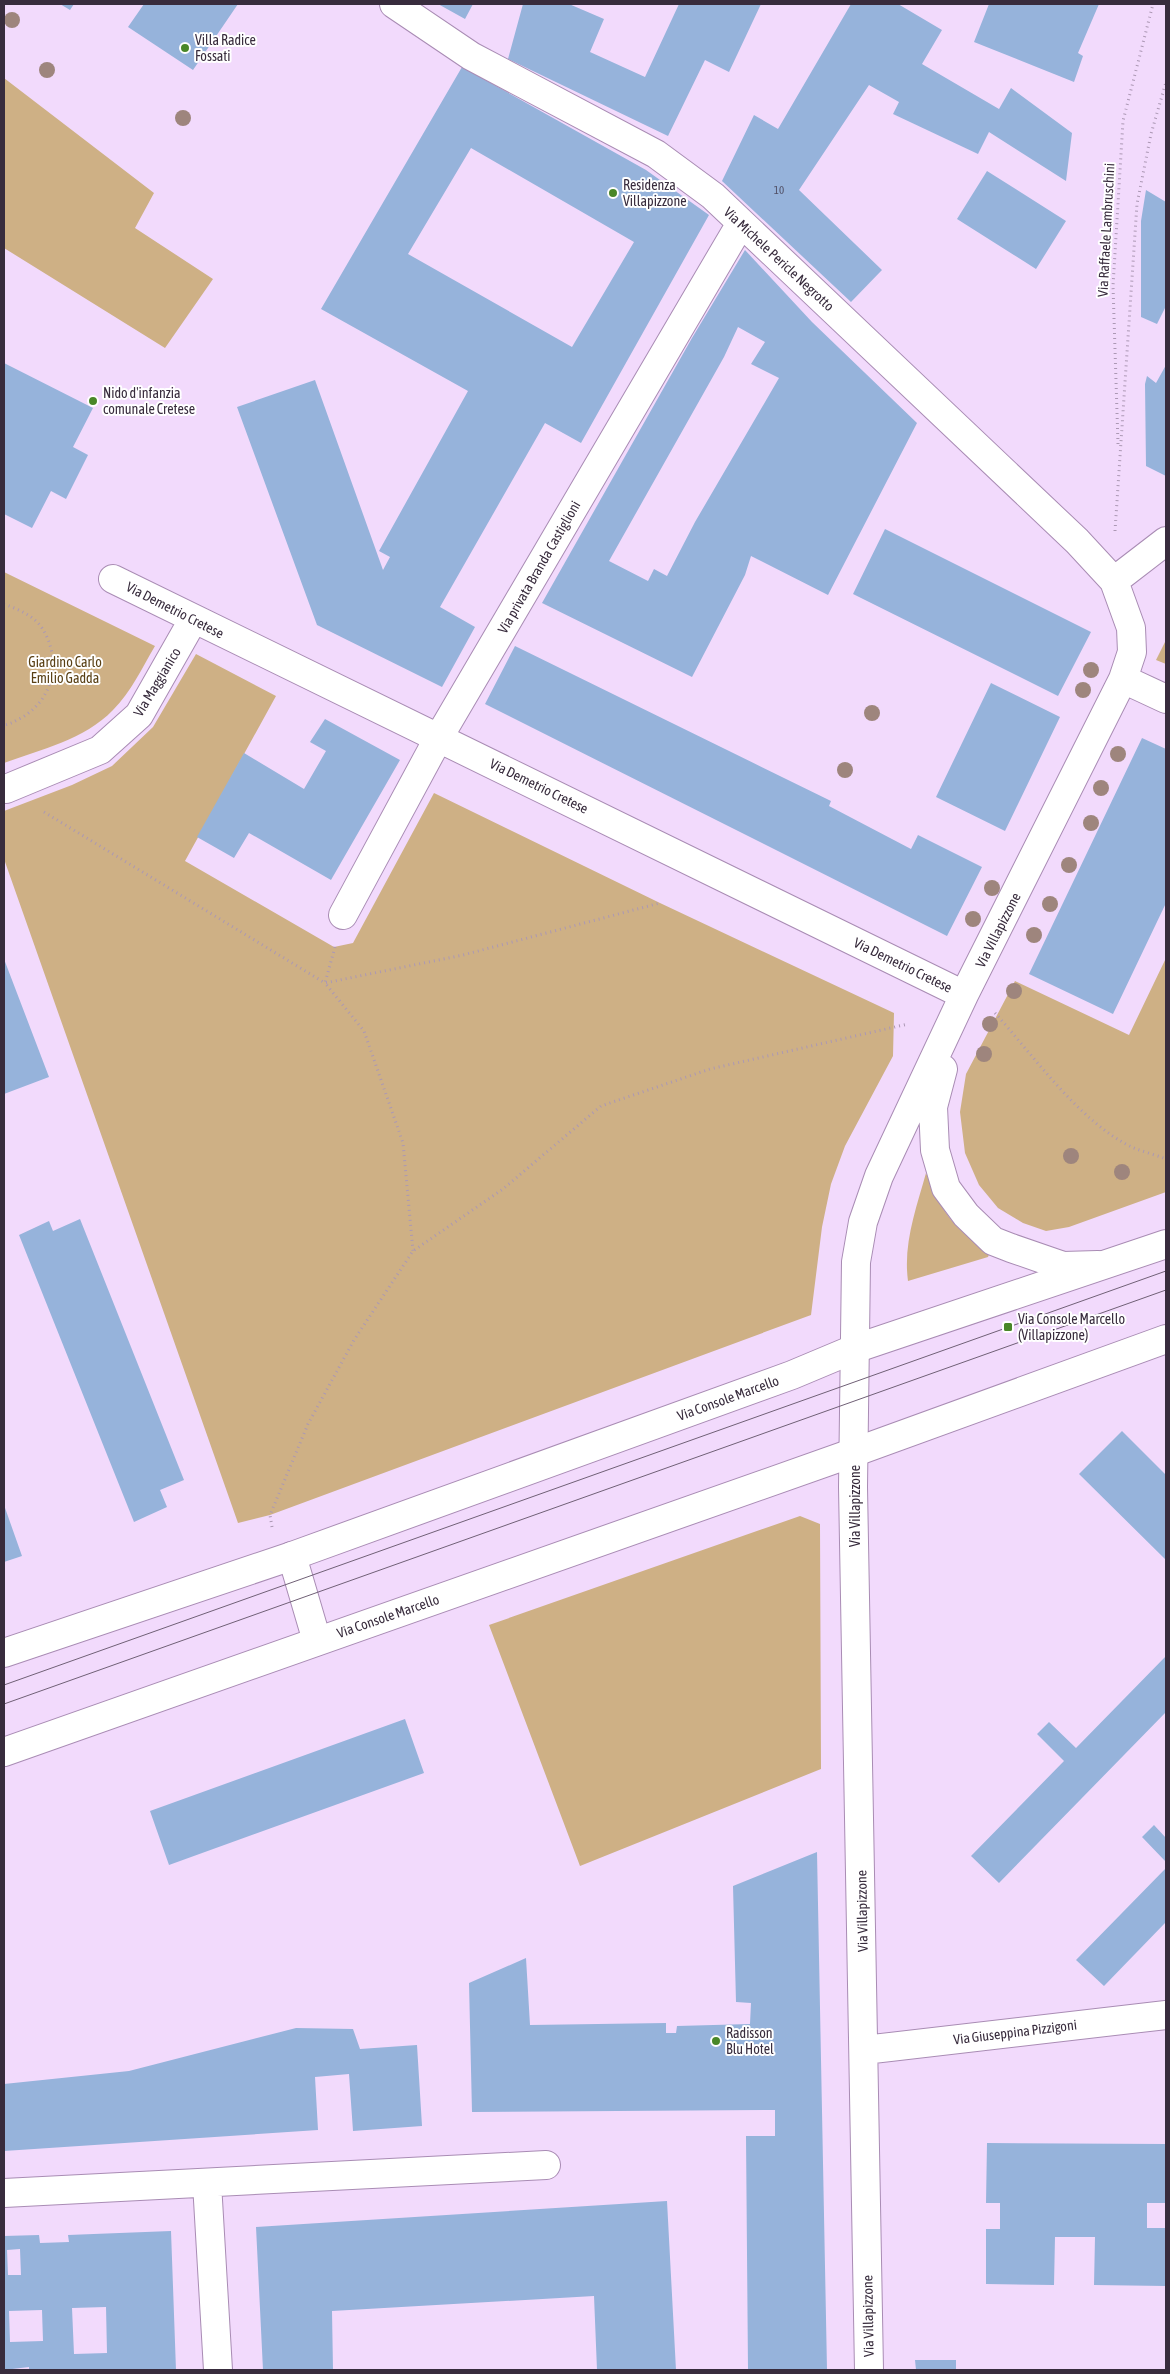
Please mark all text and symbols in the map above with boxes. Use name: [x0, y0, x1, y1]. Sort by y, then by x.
place label: Villa Radice Fossati: [195, 32, 256, 64]
marker: Villa Radice Fossati: [179, 42, 191, 54]
street label: Via Raffaele Lambruschini: [1095, 163, 1117, 297]
place label: Residenza Villapizzone: [623, 177, 687, 209]
house number: 10: [774, 184, 784, 196]
marker: Residenza Villapizzone: [607, 187, 619, 199]
street label: Via Michele Pericle Negrotto: [721, 204, 837, 314]
place label: Nido d'infanzia comunale Cretese: [103, 385, 195, 417]
marker: Nido d'infanzia comunale Cretese: [87, 395, 99, 407]
street label: Via privata Branda Castiglioni: [494, 498, 584, 636]
street label: Via Demetrio Cretese: [124, 579, 226, 641]
street label: Via Maggianico: [130, 645, 184, 719]
park label: Giardino Carlo Emilio Gadda: [28, 654, 102, 686]
street label: Via Demetrio Cretese: [487, 755, 591, 817]
street label: Via Villapizzone: [972, 890, 1024, 970]
street label: Via Demetrio Cretese: [851, 934, 955, 996]
place label: Via Console Marcello (Villapizzone): [1018, 1311, 1125, 1343]
marker: Via Console Marcello (Villapizzone): [1002, 1321, 1014, 1333]
street label: Via Console Marcello: [675, 1372, 781, 1424]
street label: Via Villapizzone: [847, 1465, 863, 1547]
street label: Via Console Marcello: [335, 1591, 441, 1641]
street label: Via Villapizzone: [853, 1870, 871, 1952]
street label: Via Giuseppina Pizzigoni: [952, 2016, 1078, 2048]
place label: Radisson Blu Hotel: [726, 2025, 774, 2057]
marker: Radisson Blu Hotel: [710, 2035, 722, 2047]
street label: Via Villapizzone: [859, 2275, 877, 2357]

